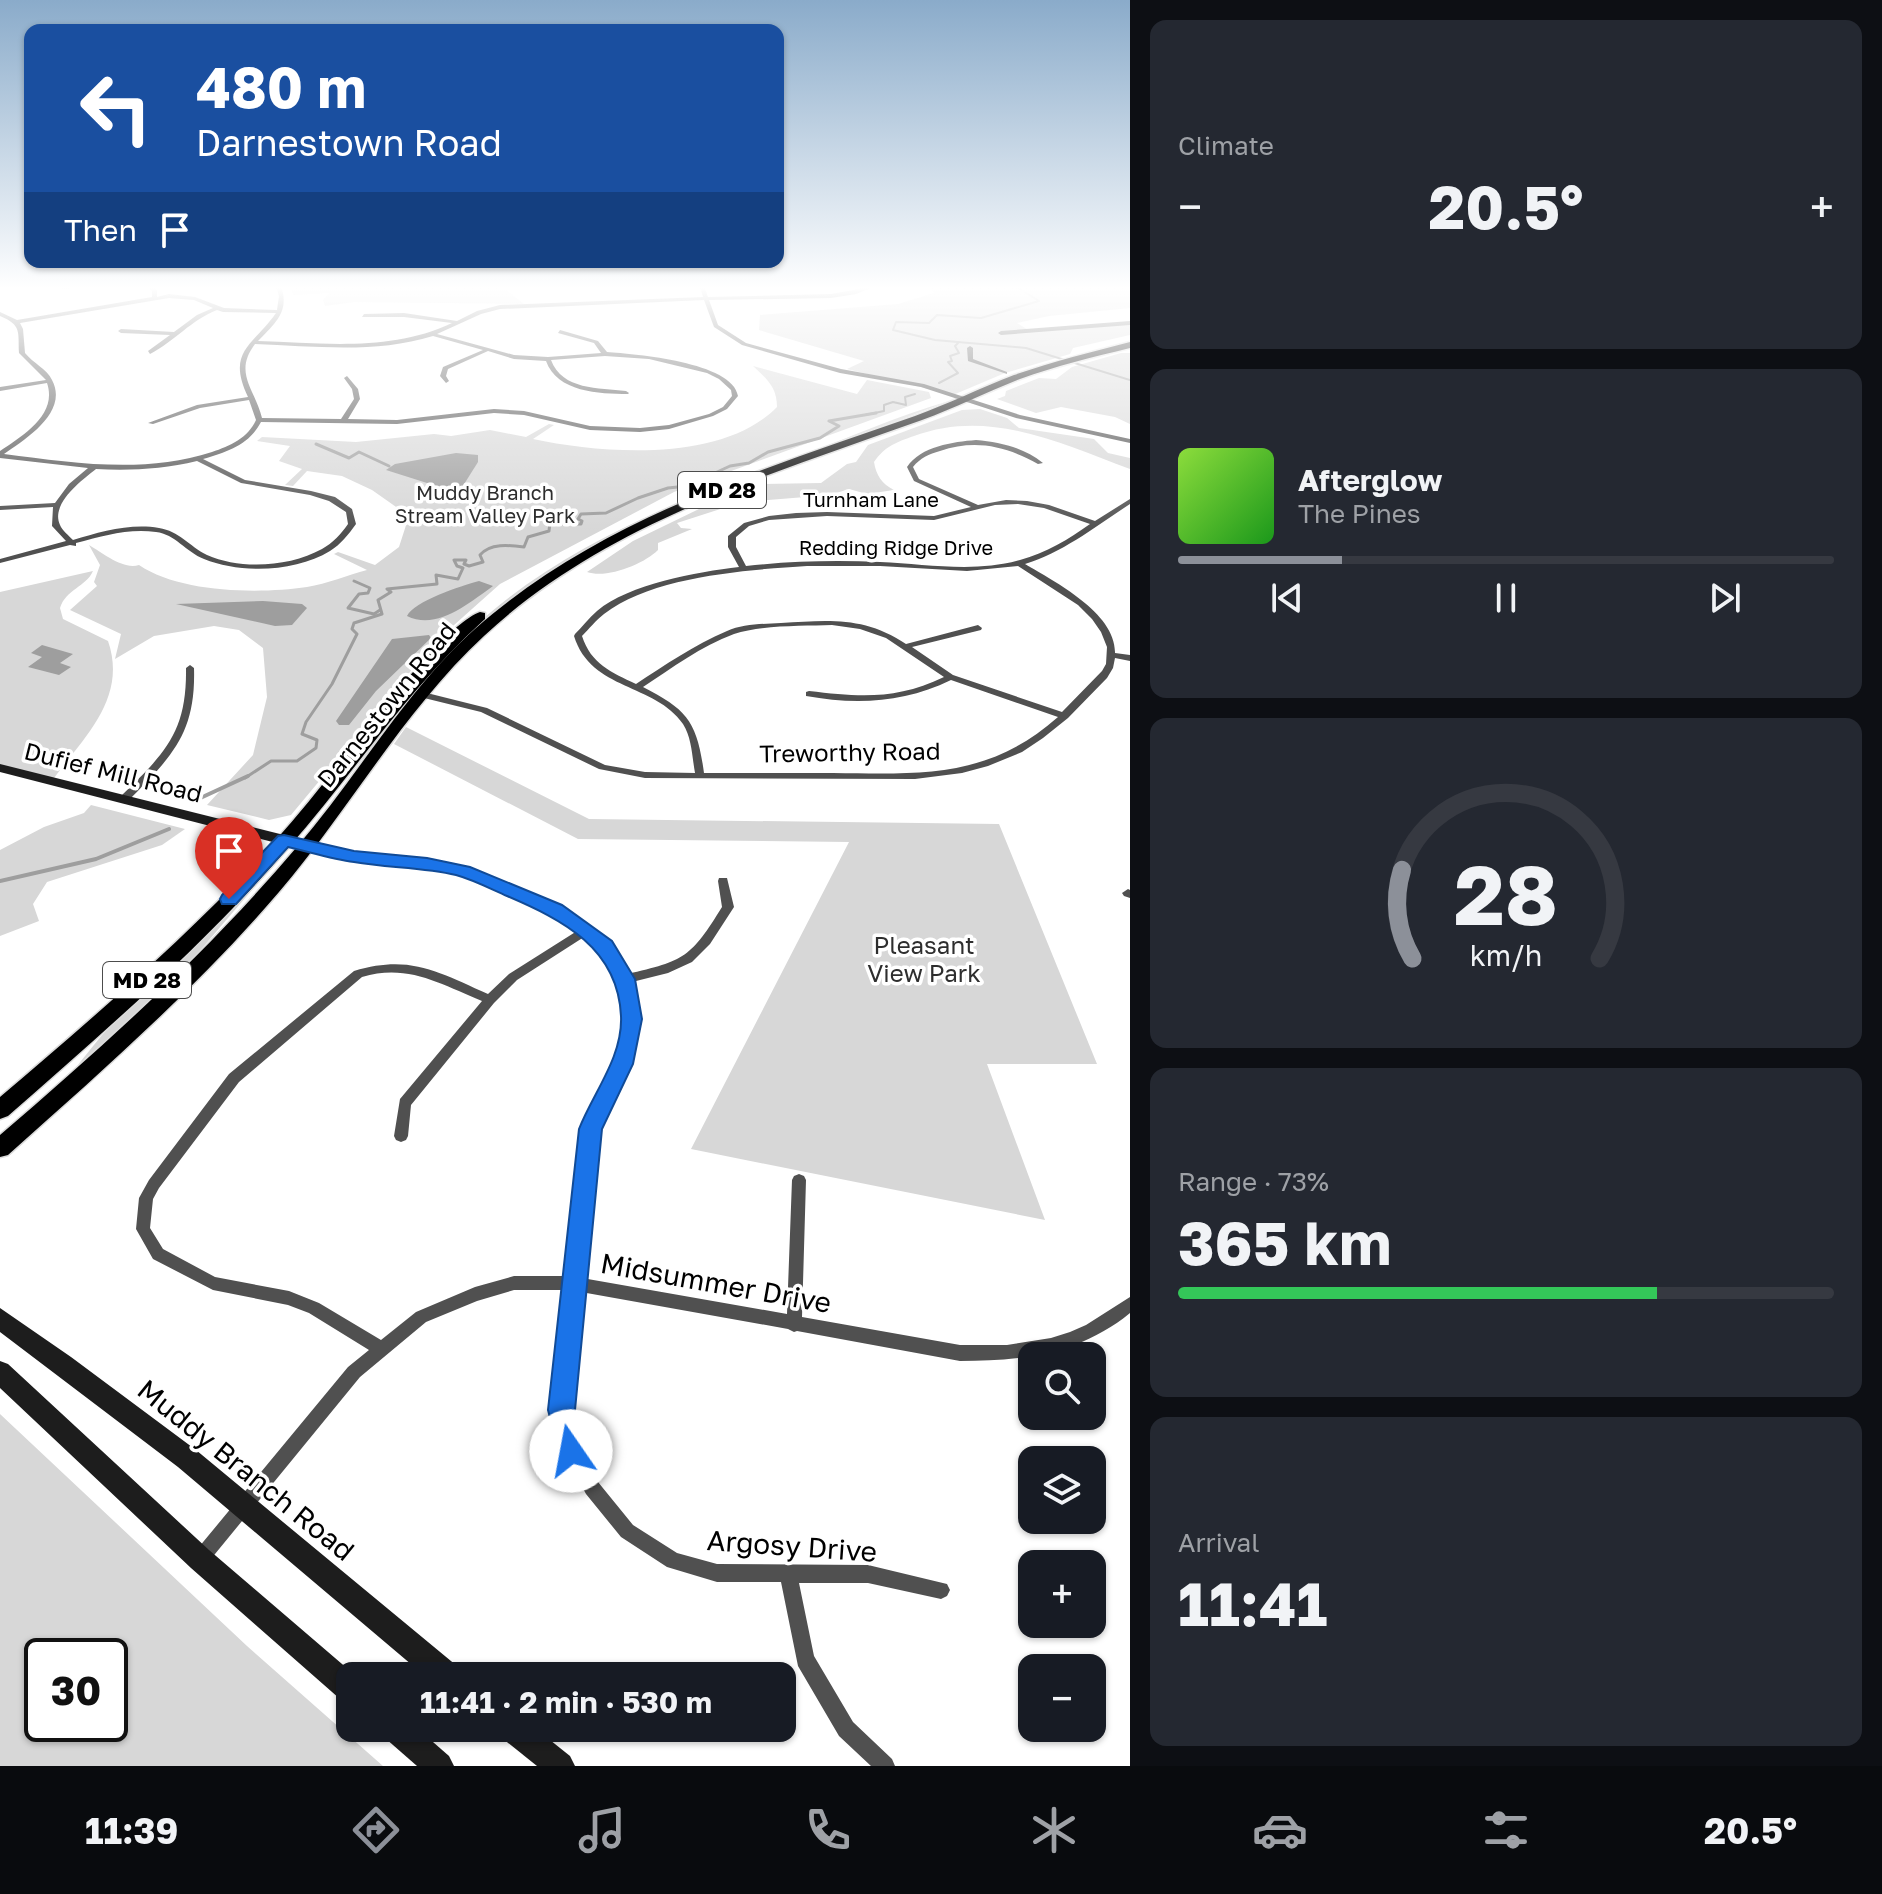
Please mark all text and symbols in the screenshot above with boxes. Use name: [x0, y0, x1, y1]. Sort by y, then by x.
text: 480 m: [196, 53, 366, 120]
icon: left: [64, 56, 168, 160]
text: Darnestown Road: [196, 121, 502, 164]
text: Climate: [1178, 130, 1274, 161]
text: 20.5°: [1429, 170, 1583, 242]
text: −: [1178, 180, 1202, 233]
text: +: [1810, 180, 1834, 233]
icon: arrive: [153, 208, 197, 252]
text: Then: [64, 212, 137, 248]
text: Afterglow: [1298, 462, 1442, 498]
road number: MD 28: [678, 472, 766, 508]
park label: Muddy Branch Stream Valley Park: [395, 480, 575, 527]
street label: Turnham Lane: [803, 487, 939, 511]
text: The Pines: [1298, 498, 1421, 529]
street label: Redding Ridge Drive: [799, 535, 993, 559]
icon: previous: [1265, 576, 1309, 620]
icon: pause: [1484, 576, 1528, 620]
icon: next: [1703, 576, 1747, 620]
street label: Darnestown Road: [310, 616, 461, 792]
street label: Dufief Mill Road: [21, 735, 205, 808]
street label: Treworthy Road: [759, 735, 941, 768]
pin: [195, 817, 263, 899]
icon: arrive: [207, 829, 251, 873]
text: 28: [1454, 843, 1558, 943]
park label: Pleasant View Park: [867, 930, 981, 987]
text: km/h: [1470, 938, 1542, 972]
road number: MD 28: [103, 962, 191, 998]
text: Range · 73%: [1178, 1166, 1329, 1197]
text: 365 km: [1178, 1206, 1392, 1278]
street label: Midsummer Drive: [598, 1246, 834, 1319]
map controls: [1018, 1342, 1106, 1742]
button: search: [1018, 1342, 1106, 1430]
street label: Muddy Branch Road: [132, 1372, 361, 1567]
position arrow: [529, 1409, 613, 1493]
button: layers: [1018, 1446, 1106, 1534]
street label: Argosy Drive: [706, 1523, 878, 1568]
text: Arrival: [1178, 1527, 1259, 1558]
button: +: [1018, 1550, 1106, 1638]
text: 11:41: [1178, 1567, 1327, 1639]
speed limit sign: 30: [24, 1638, 128, 1742]
button: −: [1018, 1654, 1106, 1742]
text: 11:41 · 2 min · 530 m: [420, 1684, 712, 1720]
icon: directions: [348, 1802, 404, 1858]
icon: music: [574, 1802, 630, 1858]
icon: phone: [800, 1802, 856, 1858]
icon: climate: [1026, 1802, 1082, 1858]
icon: car: [1252, 1802, 1308, 1858]
icon: filters: [1478, 1802, 1534, 1858]
text: 11:39: [85, 1809, 178, 1852]
text: 20.5°: [1704, 1809, 1797, 1852]

